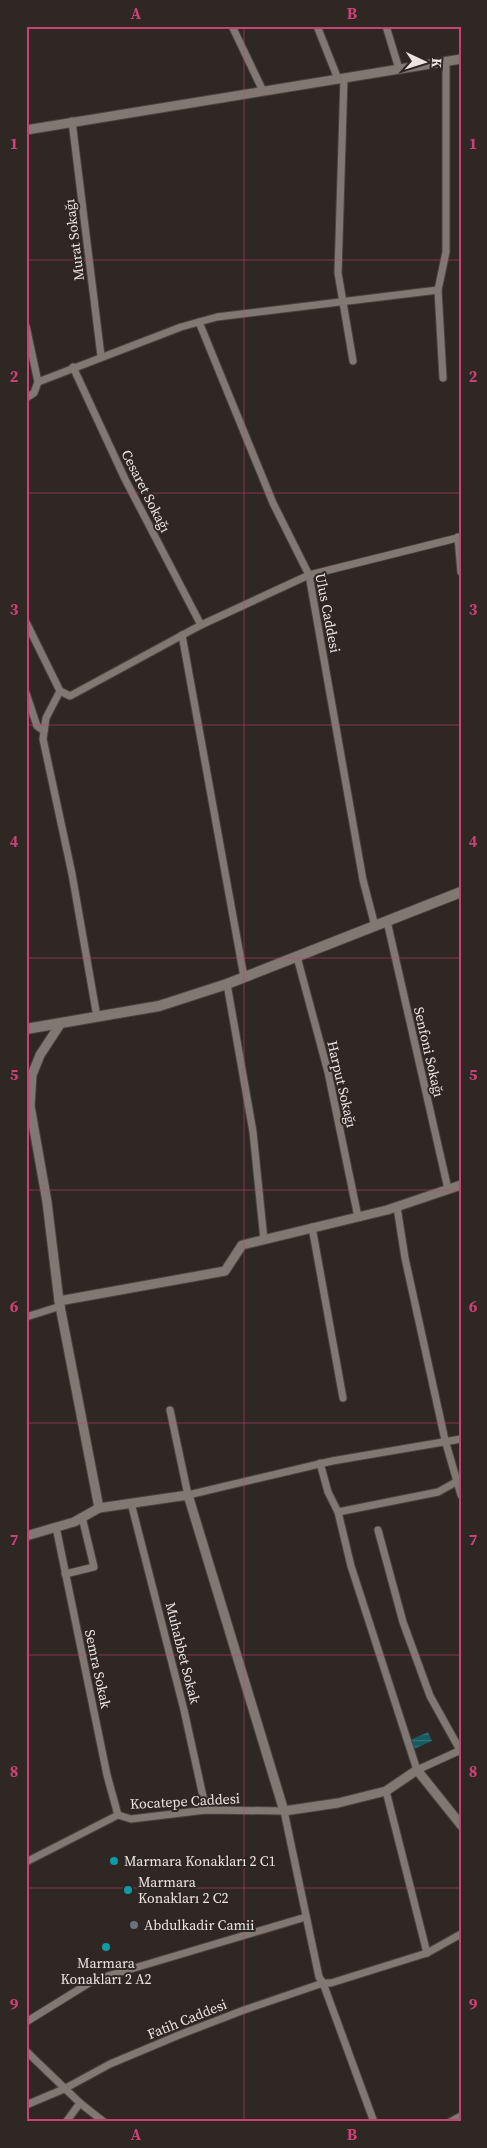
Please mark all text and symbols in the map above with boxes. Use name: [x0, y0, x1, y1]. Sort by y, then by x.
text: A: [131, 2, 142, 24]
text: B: [347, 2, 358, 24]
north arrow: [400, 38, 450, 88]
text: K: [427, 57, 447, 69]
text: 1: [10, 132, 18, 154]
text: 1: [469, 132, 477, 154]
street label: Murat Sokağı: [59, 198, 89, 282]
text: 2: [10, 365, 19, 387]
text: 2: [469, 365, 478, 387]
street label: Cesaret Sokağı: [117, 446, 175, 536]
street label: Ulus Caddesi: [310, 571, 346, 655]
text: 3: [10, 598, 19, 620]
text: 3: [469, 598, 478, 620]
text: 4: [10, 830, 19, 852]
text: 4: [469, 830, 478, 852]
street label: Senfoni Sokağı: [409, 1005, 449, 1099]
street label: Harput Sokağı: [322, 1039, 362, 1129]
text: 5: [10, 1063, 19, 1085]
text: 5: [469, 1063, 478, 1085]
text: 6: [10, 1295, 19, 1317]
text: 6: [469, 1295, 478, 1317]
text: 7: [10, 1528, 19, 1550]
text: 7: [469, 1528, 478, 1550]
street label: Muhabbet Sokak: [161, 1600, 205, 1706]
street label: Semra Sokak: [80, 1628, 116, 1711]
text: 8: [10, 1760, 18, 1782]
text: 8: [469, 1760, 477, 1782]
street label: Kocatepe Caddesi: [130, 1788, 240, 1814]
place label: Marmara Konakları 2 C1: [124, 1851, 276, 1871]
marker: Marmara Konakları 2 C1: [108, 1855, 120, 1867]
place label: Marmara Konakları 2 C2: [138, 1872, 229, 1908]
marker: Marmara Konakları 2 C2: [122, 1884, 134, 1896]
place label: Abdulkadir Camii: [144, 1915, 254, 1935]
marker: Abdulkadir Camii: [128, 1919, 140, 1931]
marker: Marmara Konakları 2 A2: [100, 1941, 112, 1953]
place label: Marmara Konakları 2 A2: [60, 1953, 152, 1989]
text: 9: [10, 1993, 19, 2015]
text: 9: [469, 1993, 478, 2015]
street label: Fatih Caddesi: [144, 1994, 230, 2044]
text: A: [131, 2123, 142, 2145]
text: B: [347, 2123, 358, 2145]

